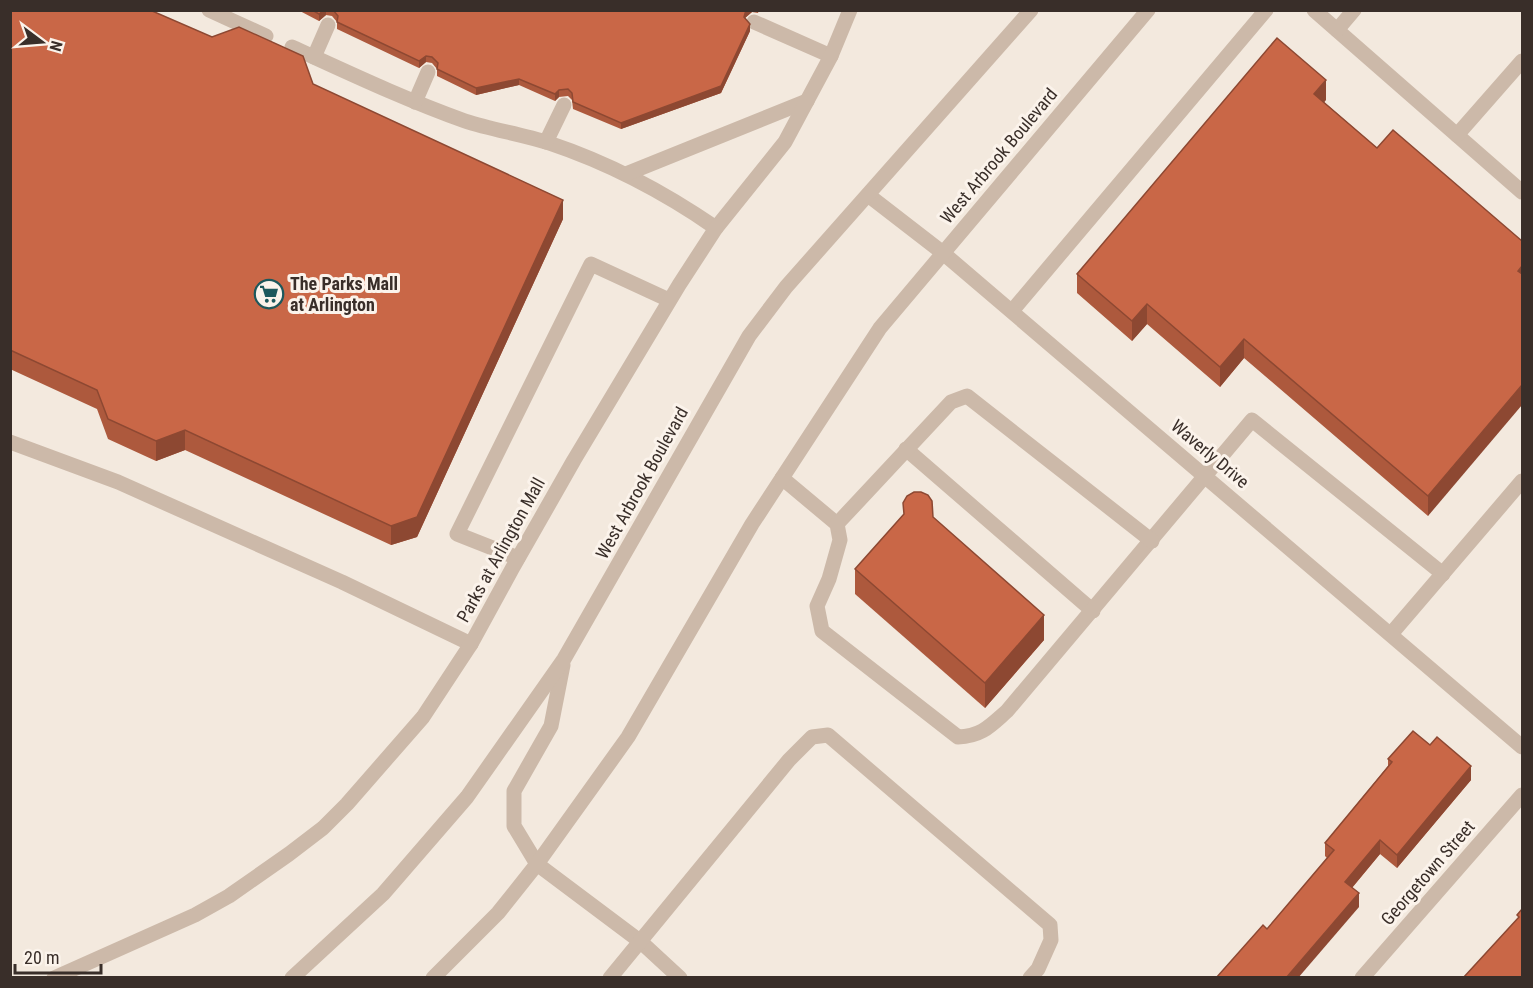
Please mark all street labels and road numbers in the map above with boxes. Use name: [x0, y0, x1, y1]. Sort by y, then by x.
street label: West Arbrook Boulevard: [936, 84, 1061, 228]
street label: West Arbrook Boulevard: [591, 403, 692, 562]
street label: Waverly Drive: [1167, 415, 1253, 492]
street label: Parks at Arlington Mall: [452, 474, 549, 626]
street label: Georgetown Street: [1377, 816, 1479, 929]

